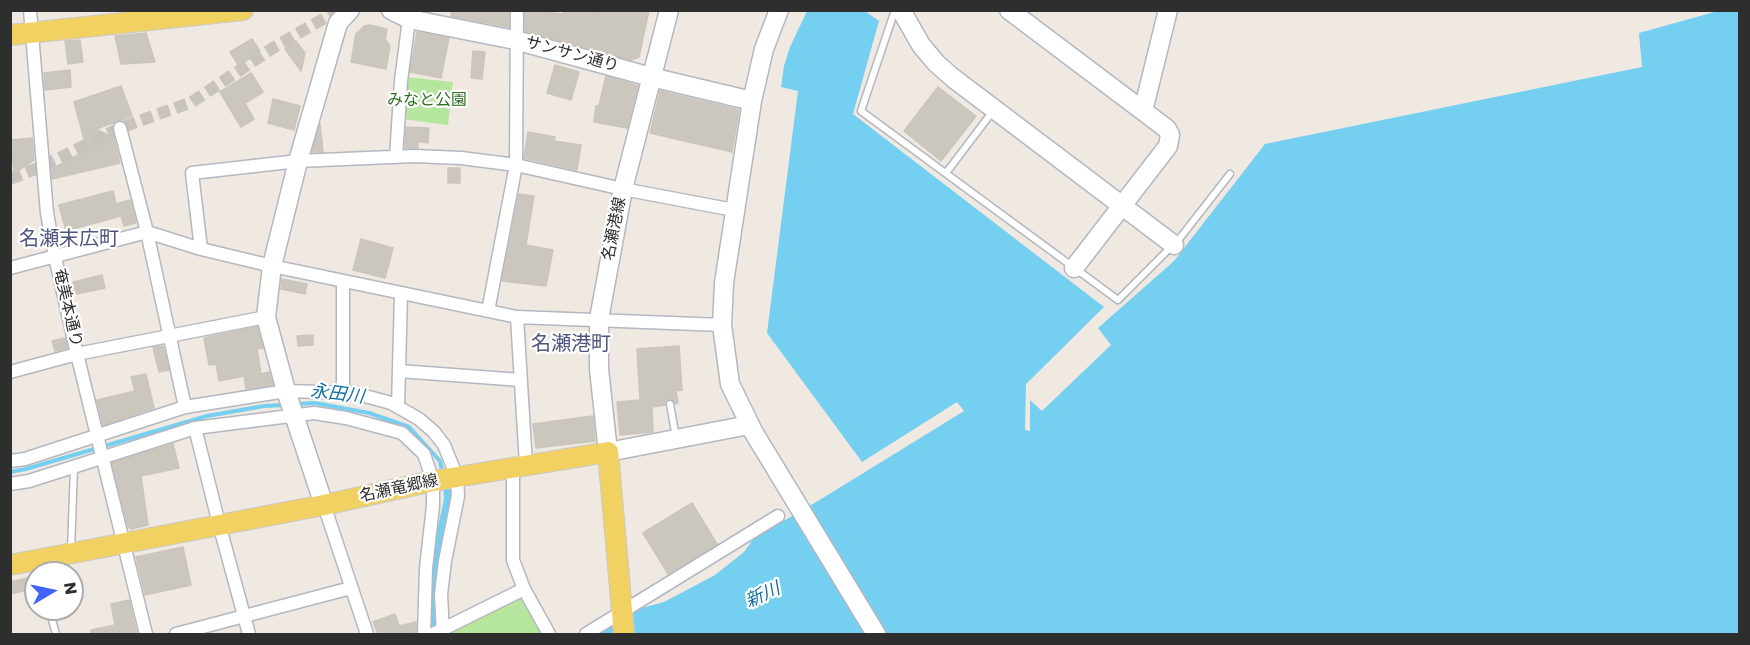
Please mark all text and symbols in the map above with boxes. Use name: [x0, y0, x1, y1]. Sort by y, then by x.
street label: サンサン通り: [523, 33, 621, 77]
park label: みなと公園: [387, 91, 467, 111]
street label: 名瀬港線: [599, 196, 631, 262]
district label: 名瀬末広町: [19, 228, 119, 252]
street label: 奄美本通り: [49, 267, 85, 349]
district label: 名瀬港町: [531, 333, 611, 357]
water label: 永田川: [309, 381, 365, 409]
street label: 名瀬竜郷線: [358, 471, 440, 507]
north arrow: [24, 561, 84, 621]
water label: 新川: [742, 579, 784, 613]
text: N: [58, 581, 83, 596]

